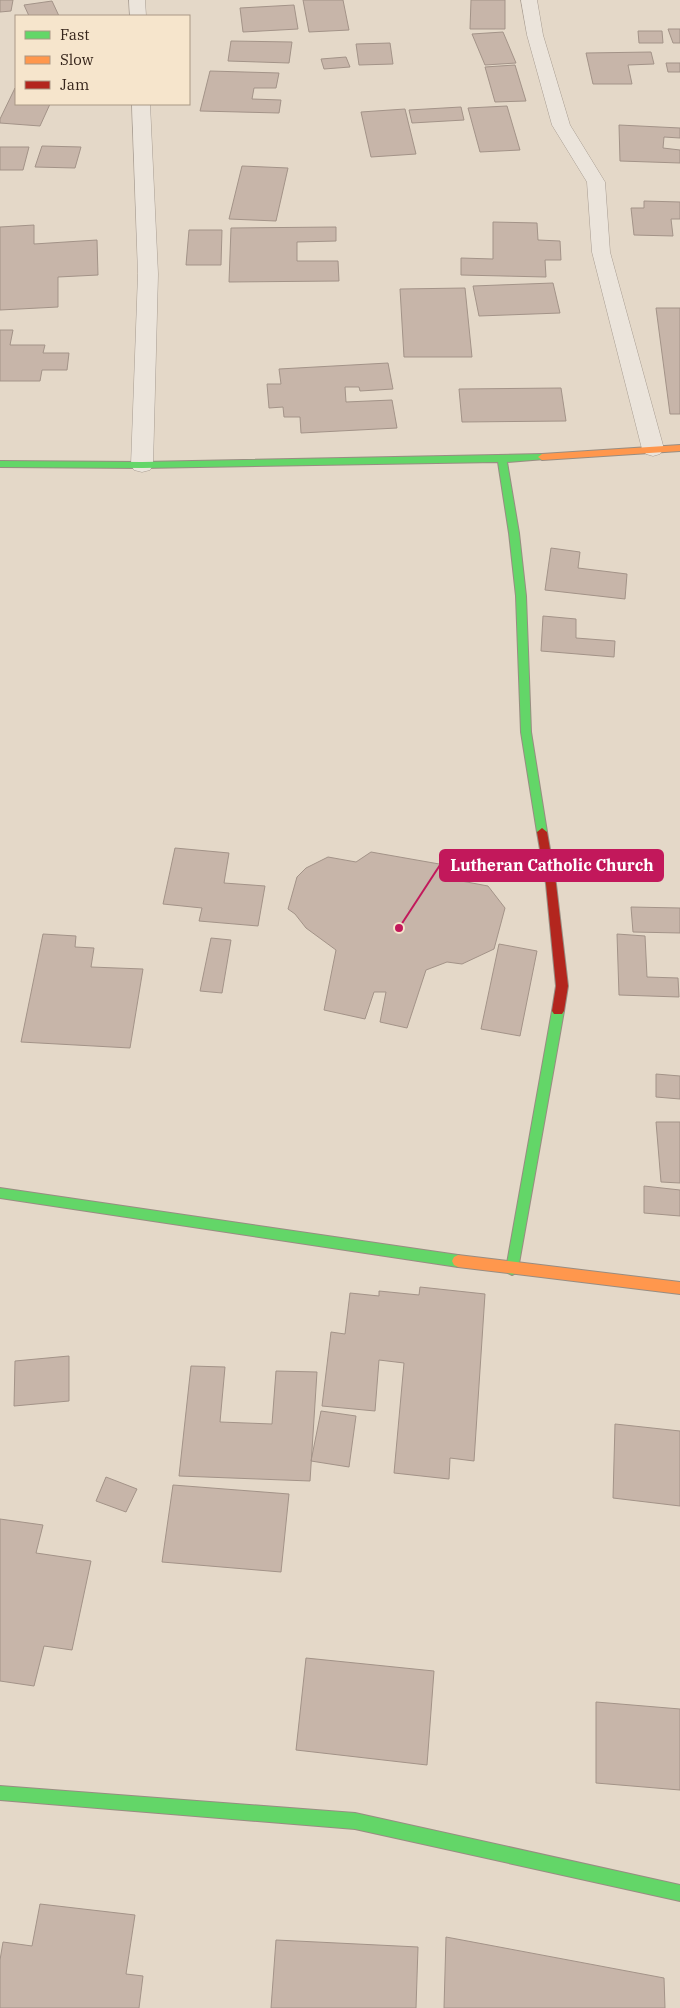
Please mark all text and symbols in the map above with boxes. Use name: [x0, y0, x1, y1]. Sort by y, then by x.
legend: [15, 15, 190, 105]
text: Fast: [60, 25, 90, 44]
text: Slow: [60, 50, 94, 69]
text: Jam: [60, 75, 89, 94]
callout: Lutheran Catholic Church: [440, 850, 663, 881]
text: Lutheran Catholic Church: [450, 855, 654, 875]

